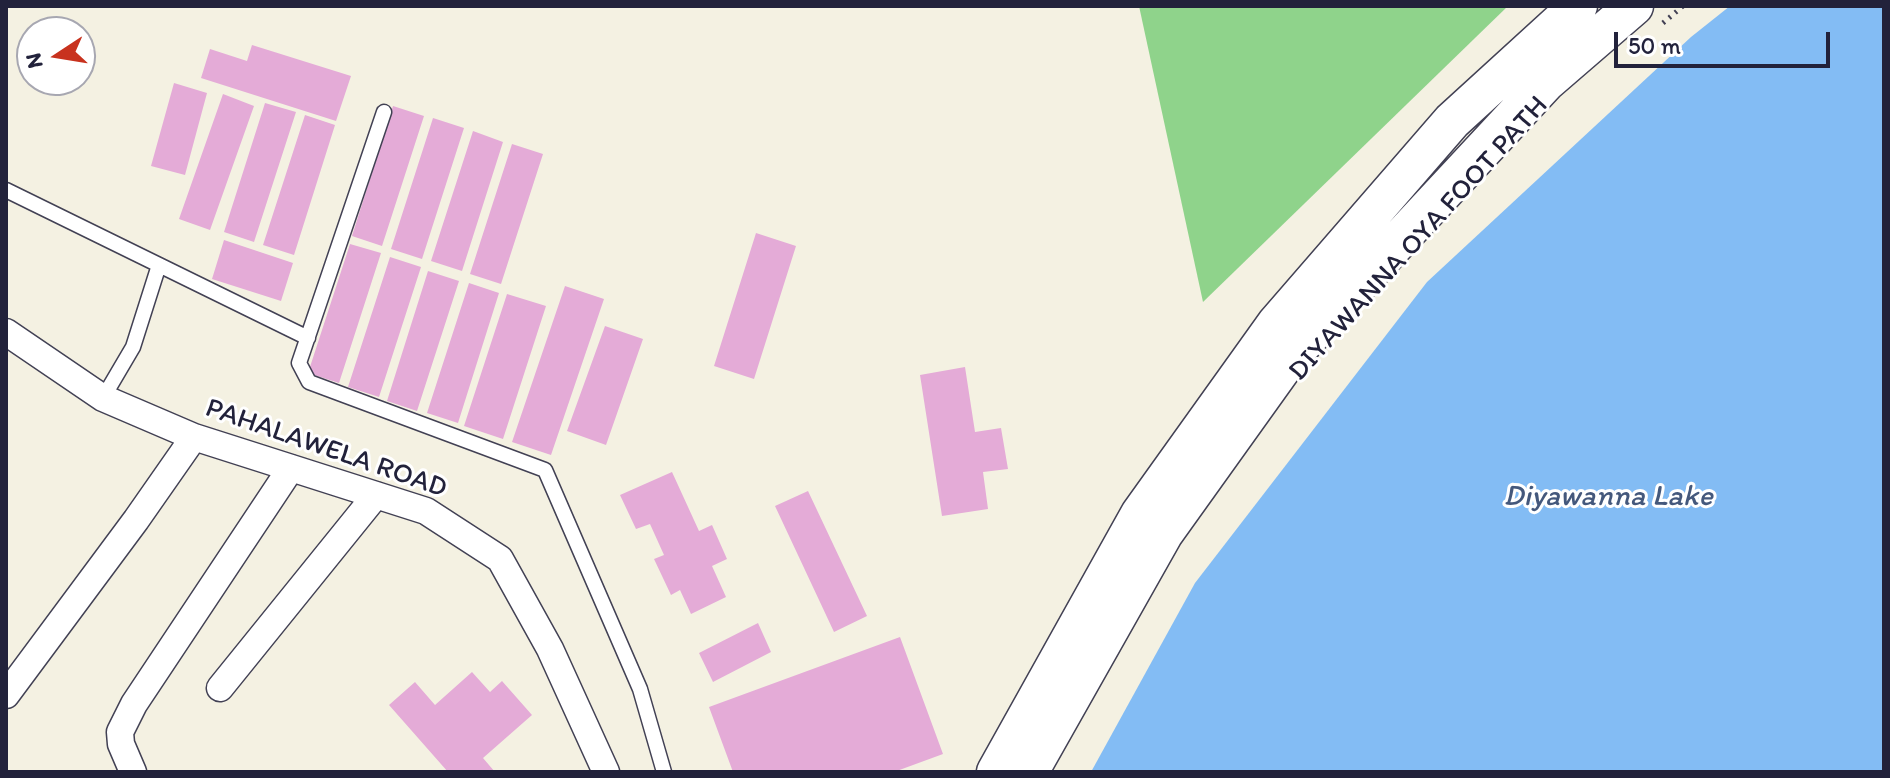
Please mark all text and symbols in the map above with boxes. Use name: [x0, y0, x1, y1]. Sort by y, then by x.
north arrow: [16, 16, 96, 96]
scale bar: [1618, 16, 1834, 66]
text: 50 m: [1628, 31, 1681, 60]
text: N: [19, 51, 49, 71]
street label: DIYAWANNA OYA FOOT PATH: [1282, 90, 1556, 388]
street label: PAHALAWELA ROAD: [201, 392, 451, 506]
water label: Diyawanna Lake: [1503, 479, 1713, 515]

